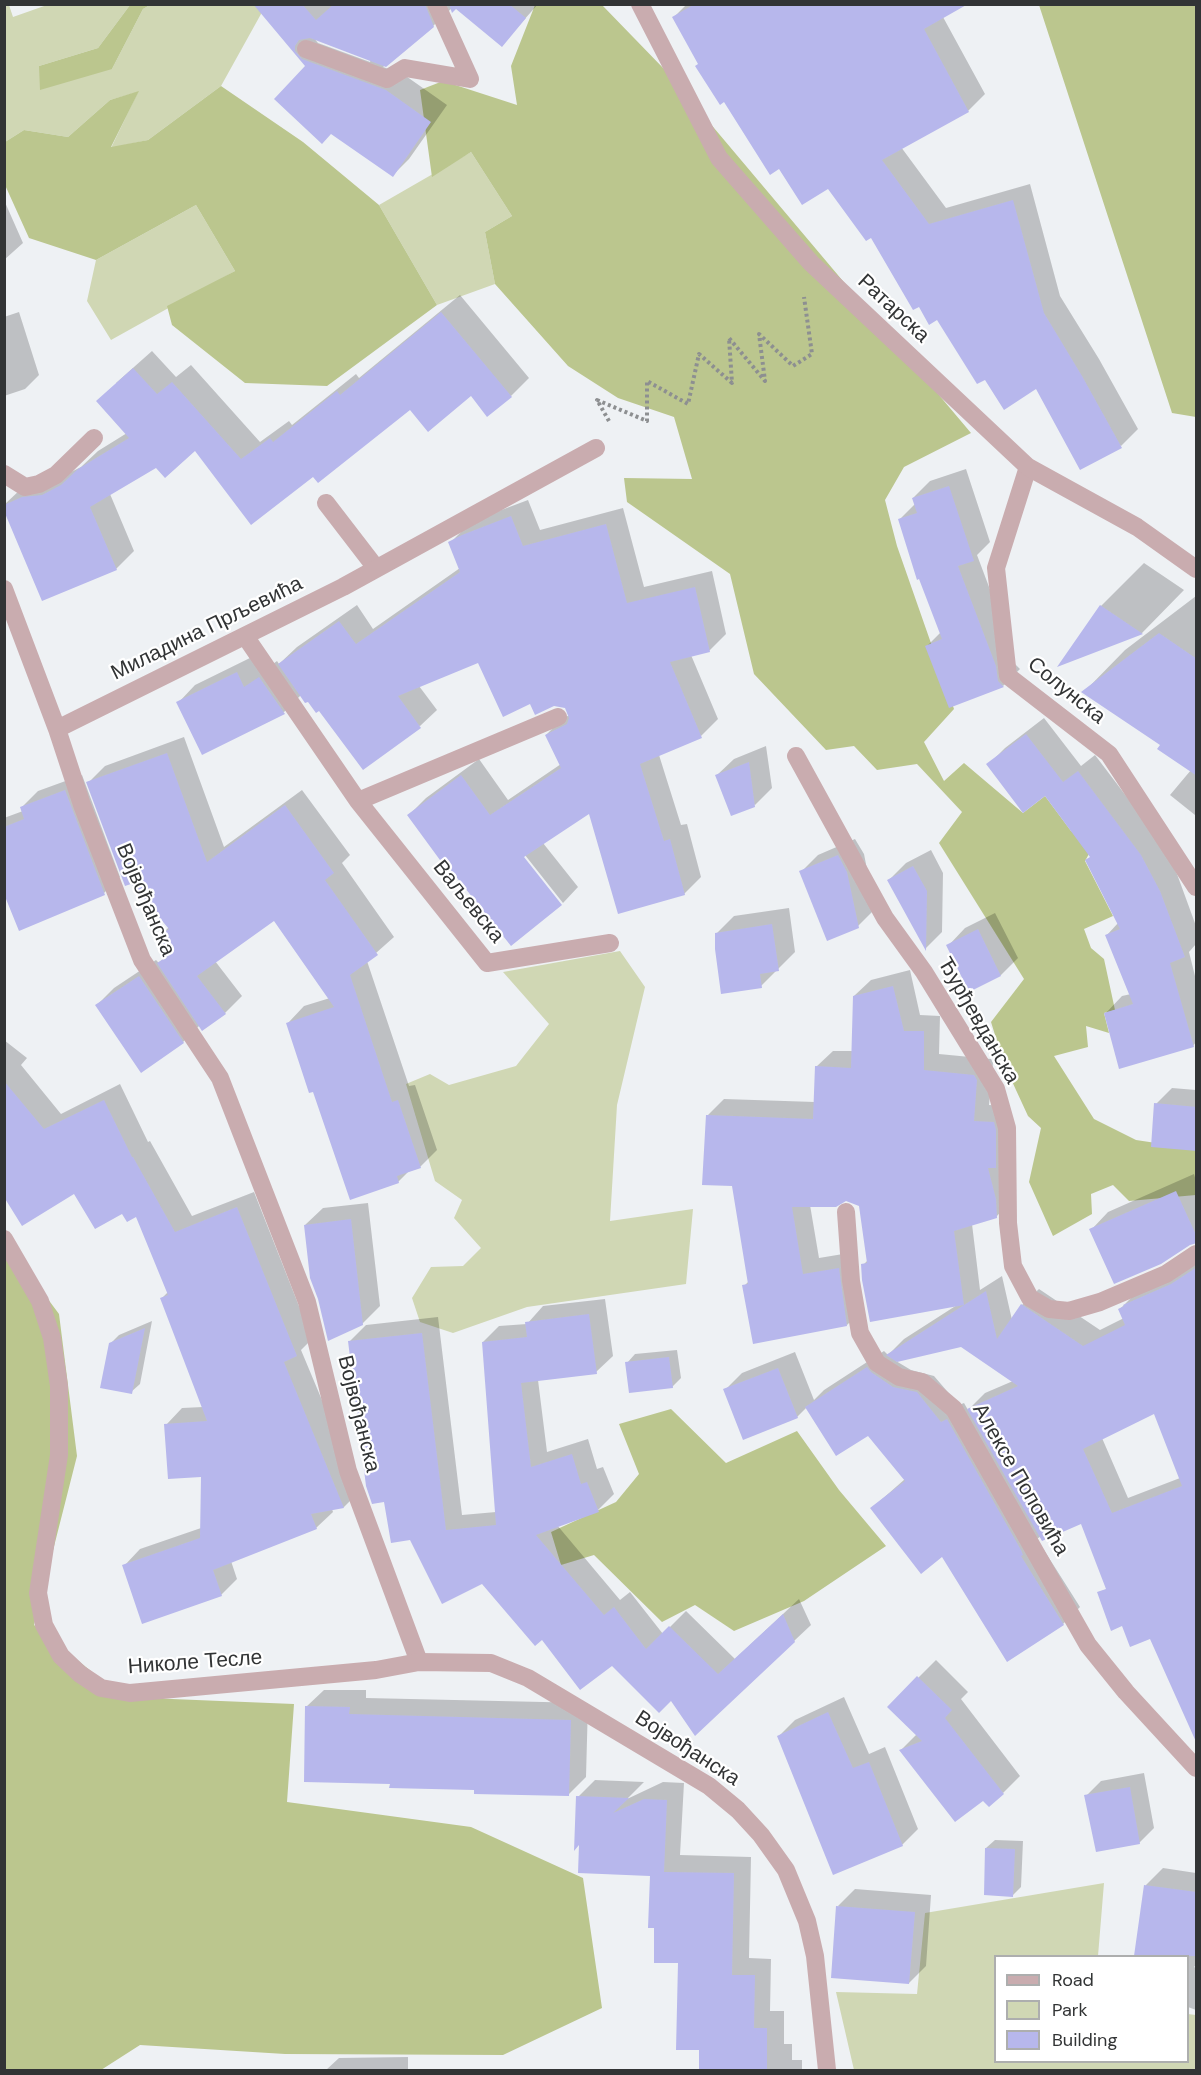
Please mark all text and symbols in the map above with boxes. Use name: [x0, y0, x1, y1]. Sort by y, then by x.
street label: Ратарска: [852, 269, 934, 349]
street label: Миладина Прљевића: [107, 572, 307, 686]
street label: Солунска: [1022, 652, 1110, 730]
street label: Војвођанска: [110, 840, 180, 960]
street label: Ваљевска: [427, 856, 509, 948]
street label: Ђурђевданска: [932, 953, 1024, 1089]
street label: Војвођанска: [331, 1353, 385, 1475]
street label: Алексе Поповића: [966, 1400, 1074, 1560]
street label: Николе Тесле: [127, 1646, 263, 1680]
street label: Војвођанска: [630, 1706, 744, 1792]
legend: [994, 1955, 1189, 2063]
text: Road: [1052, 1968, 1094, 1992]
text: Park: [1052, 1998, 1088, 2022]
text: Building: [1052, 2028, 1117, 2052]

